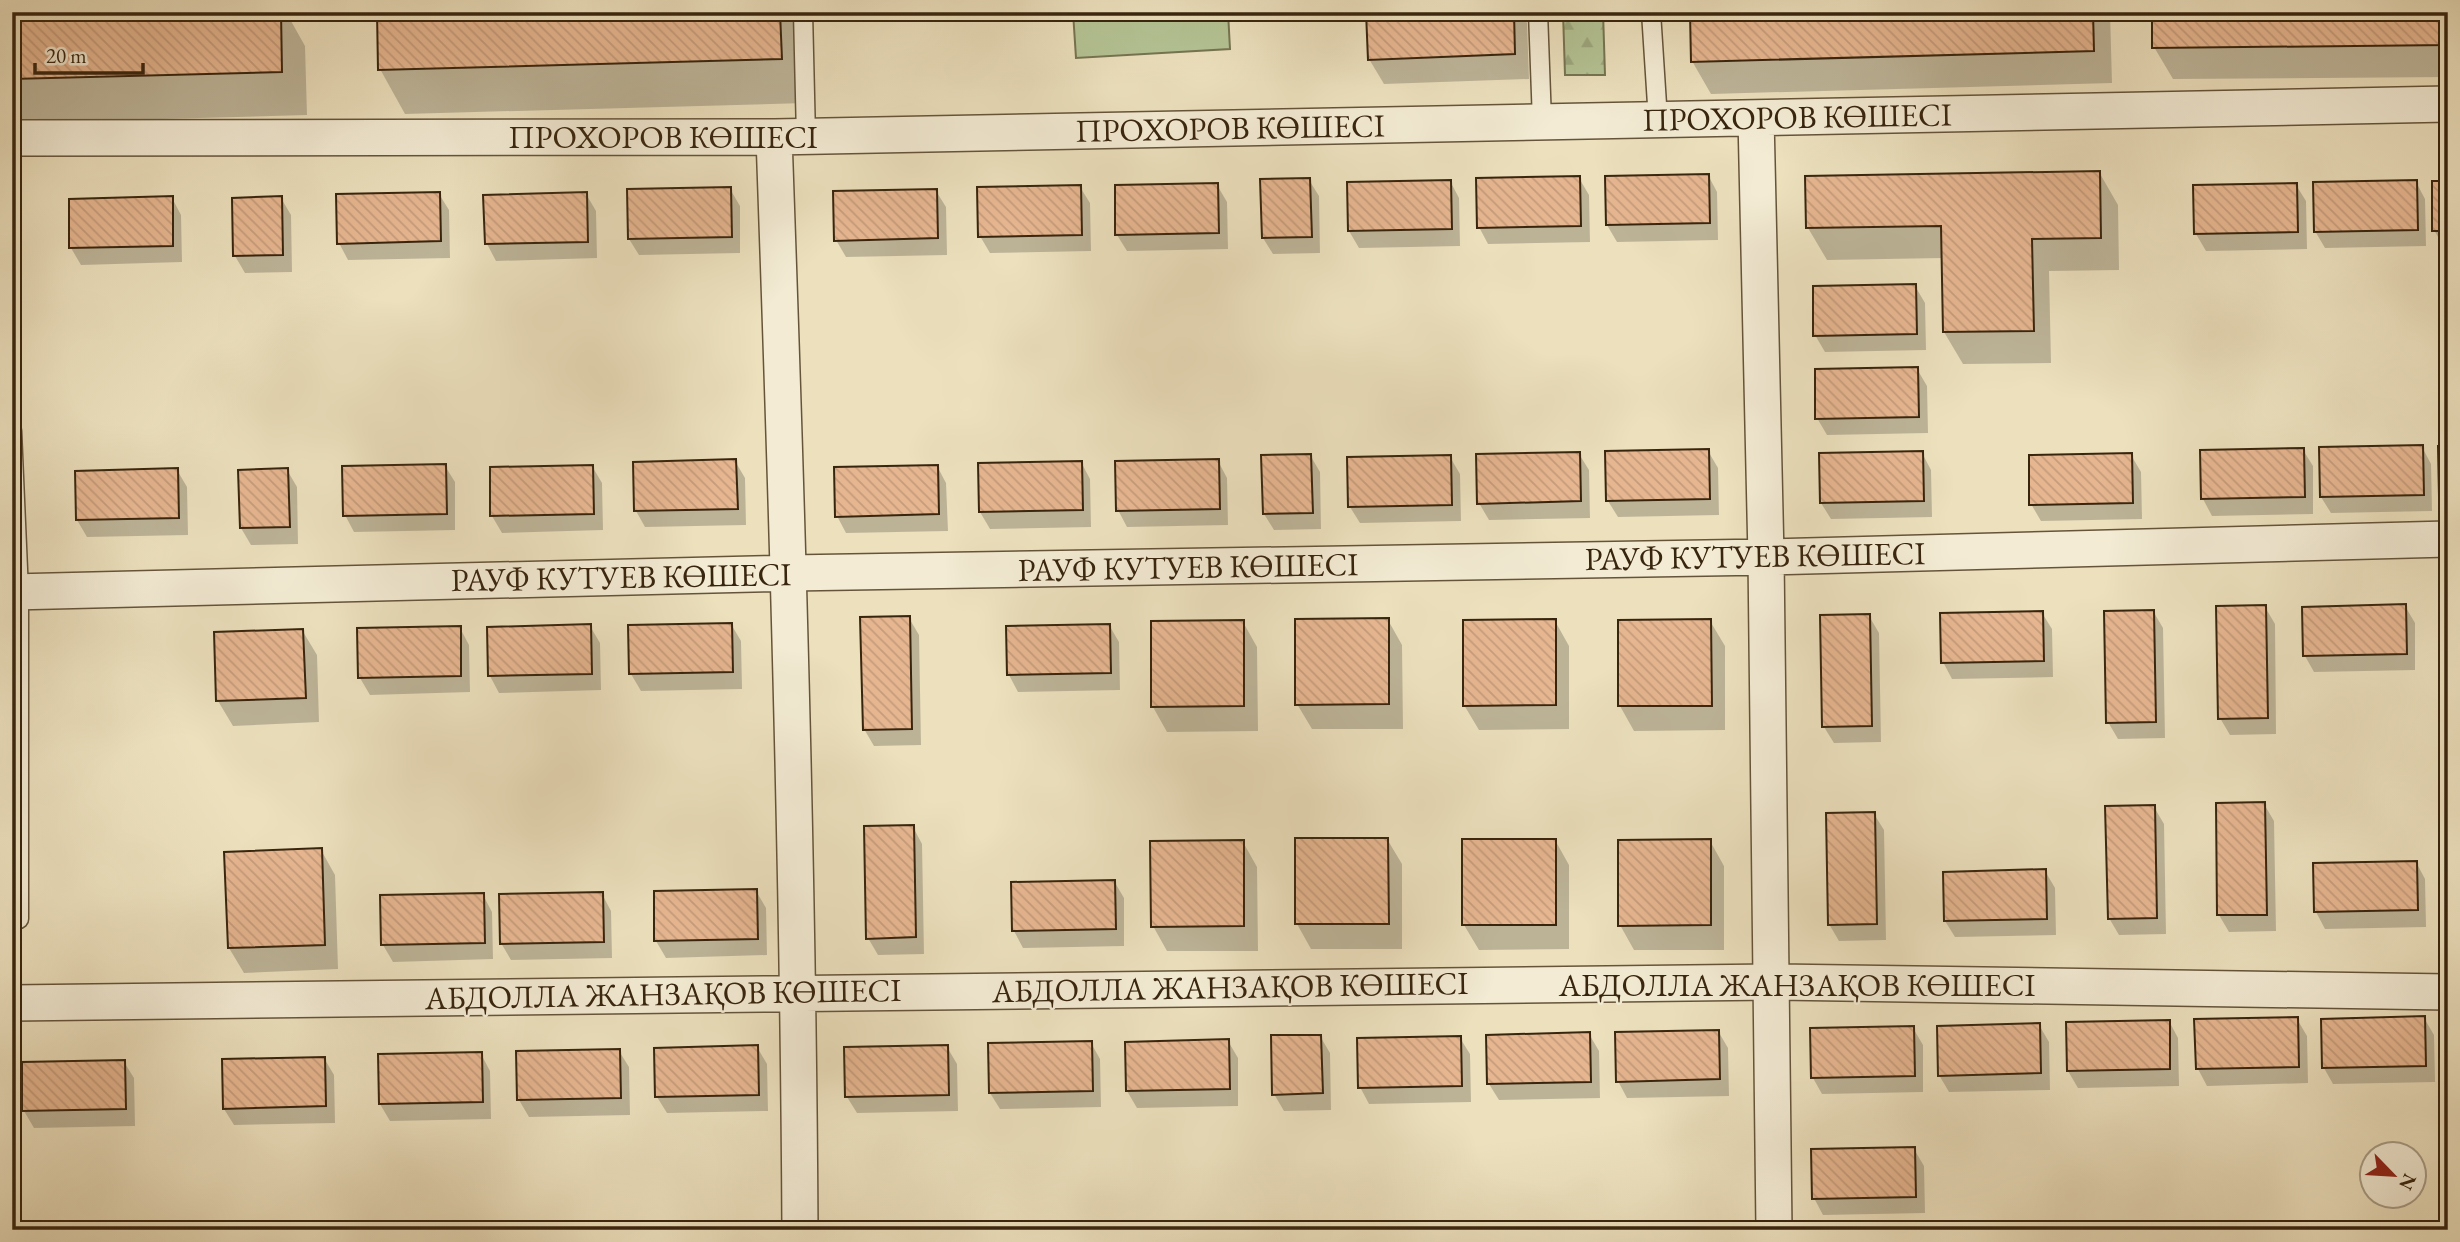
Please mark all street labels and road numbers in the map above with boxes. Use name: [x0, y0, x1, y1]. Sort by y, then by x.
street label: ПРОХОРОВ КӨШЕСІ: [1642, 93, 1952, 141]
street label: ПРОХОРОВ КӨШЕСІ: [1075, 104, 1385, 152]
street label: ПРОХОРОВ КӨШЕСІ: [508, 116, 818, 158]
street label: РАУФ КУТУЕВ КӨШЕСІ: [1584, 532, 1926, 580]
street label: РАУФ КУТУЕВ КӨШЕСІ: [1017, 543, 1359, 591]
street label: РАУФ КУТУЕВ КӨШЕСІ: [450, 553, 792, 601]
street label: АБДОЛЛА ЖАНЗАҚОВ КӨШЕСІ: [990, 962, 1469, 1012]
street label: АБДОЛЛА ЖАНЗАҚОВ КӨШЕСІ: [1558, 964, 2035, 1006]
street label: АБДОЛЛА ЖАНЗАҚОВ КӨШЕСІ: [423, 969, 902, 1019]

